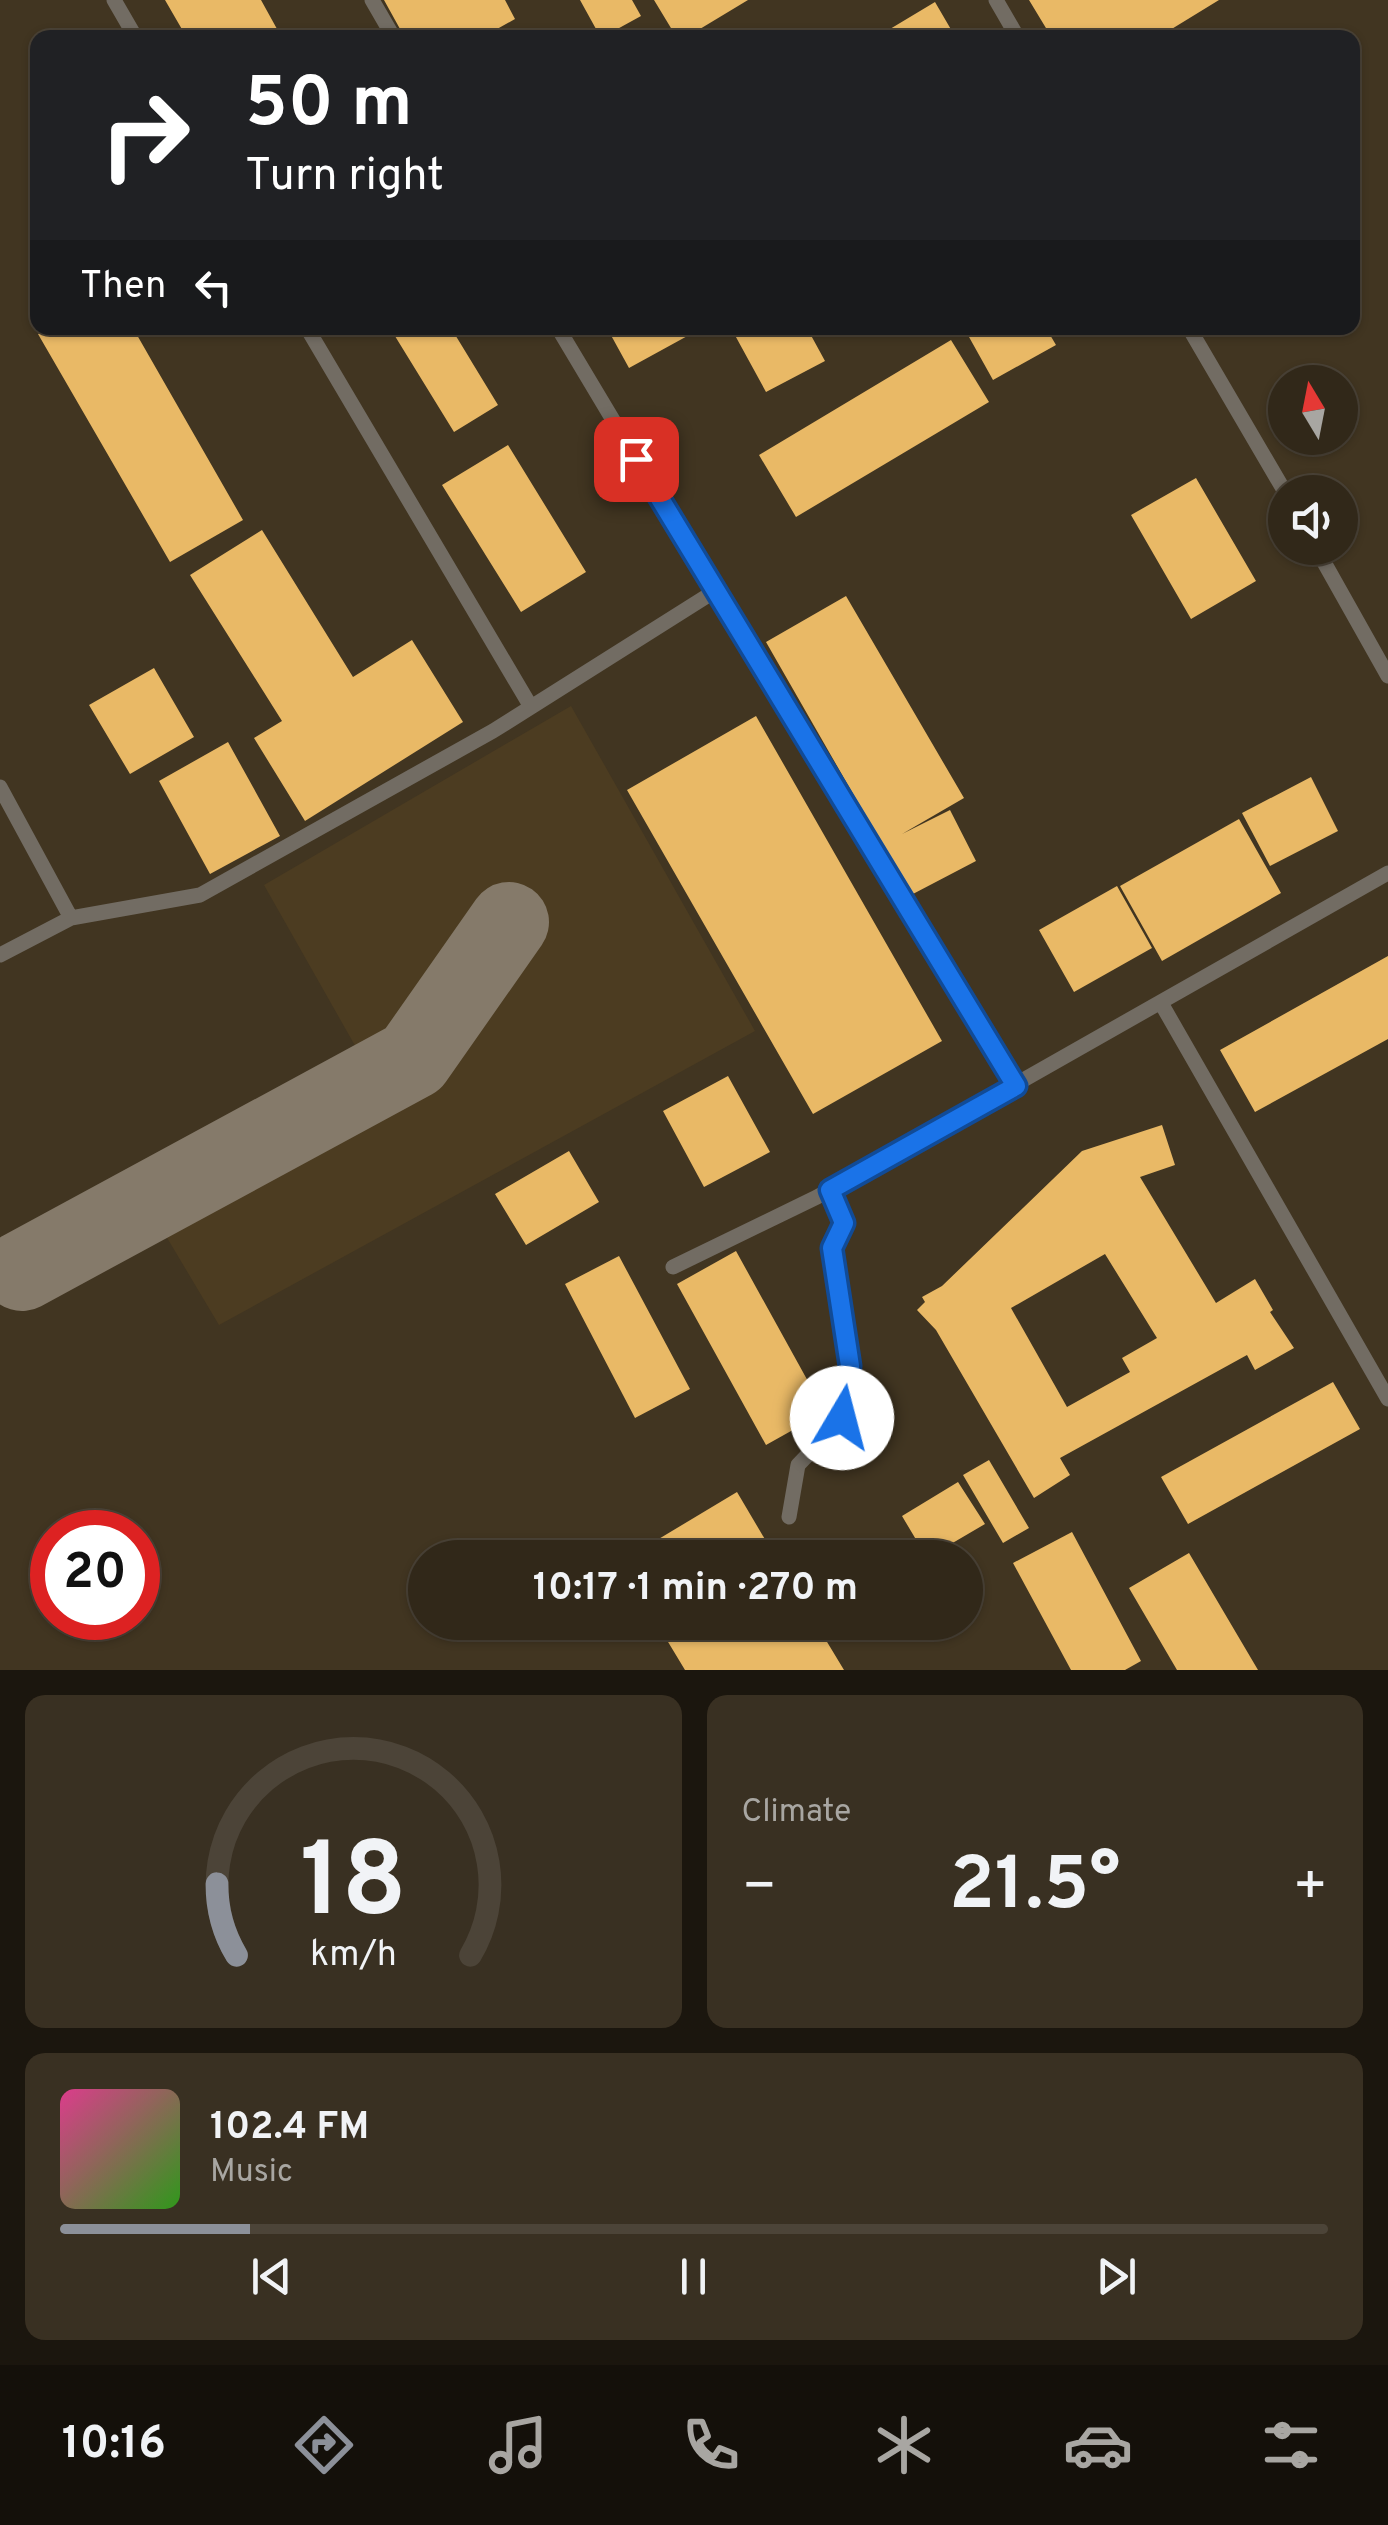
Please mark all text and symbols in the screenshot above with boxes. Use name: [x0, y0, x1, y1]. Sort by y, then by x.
text: 50 m: [245, 62, 412, 151]
icon: right: [80, 70, 210, 200]
text: Turn right: [245, 149, 444, 206]
icon: left: [186, 260, 241, 315]
text: Then: [80, 263, 166, 312]
north arrow: [1268, 365, 1358, 455]
map controls: [1268, 365, 1358, 565]
pin: [594, 417, 679, 502]
icon: arrive: [609, 432, 664, 487]
button: sound: [1268, 475, 1358, 565]
position arrow: [790, 1366, 894, 1470]
speed limit sign: 20: [30, 1510, 160, 1640]
text: 10:17 · 1 min · 270 m: [533, 1565, 858, 1614]
text: Climate: [742, 1793, 851, 1833]
text: 18: [300, 1821, 407, 1953]
text: 21.5°: [949, 1841, 1120, 1936]
text: −: [742, 1854, 777, 1924]
text: +: [1293, 1854, 1328, 1924]
text: km/h: [310, 1933, 397, 1979]
text: 102.4 FM: [210, 2104, 369, 2153]
text: Music: [210, 2153, 293, 2193]
icon: previous: [244, 2249, 299, 2304]
icon: pause: [666, 2249, 721, 2304]
icon: next: [1089, 2249, 1144, 2304]
icon: directions: [289, 2410, 359, 2480]
icon: music: [483, 2410, 553, 2480]
icon: phone: [676, 2410, 746, 2480]
icon: climate: [869, 2410, 939, 2480]
icon: car: [1063, 2410, 1133, 2480]
icon: filters: [1256, 2410, 1326, 2480]
text: 10:16: [62, 2417, 166, 2474]

